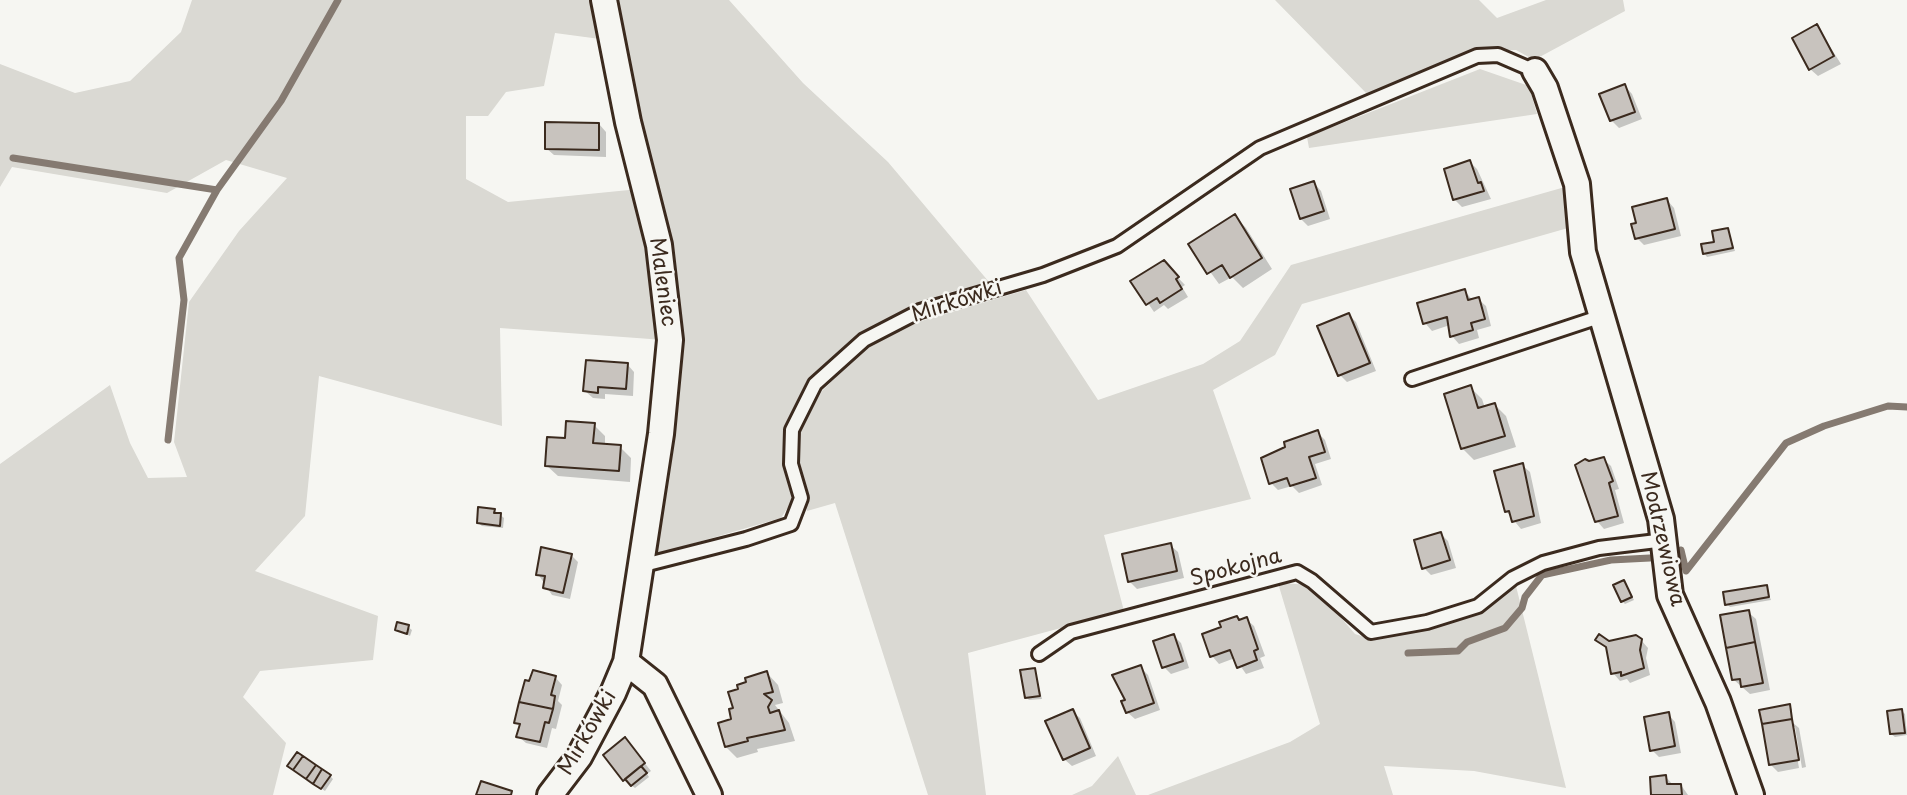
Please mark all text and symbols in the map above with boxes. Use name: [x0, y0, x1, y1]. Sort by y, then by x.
street label: Maleniec: [643, 236, 681, 328]
street label: Mirkówki: [908, 276, 1006, 328]
street label: Modrzewiowa: [1634, 469, 1690, 609]
street label: Spokojna: [1188, 544, 1284, 592]
street label: Mirkówki: [554, 686, 622, 780]

